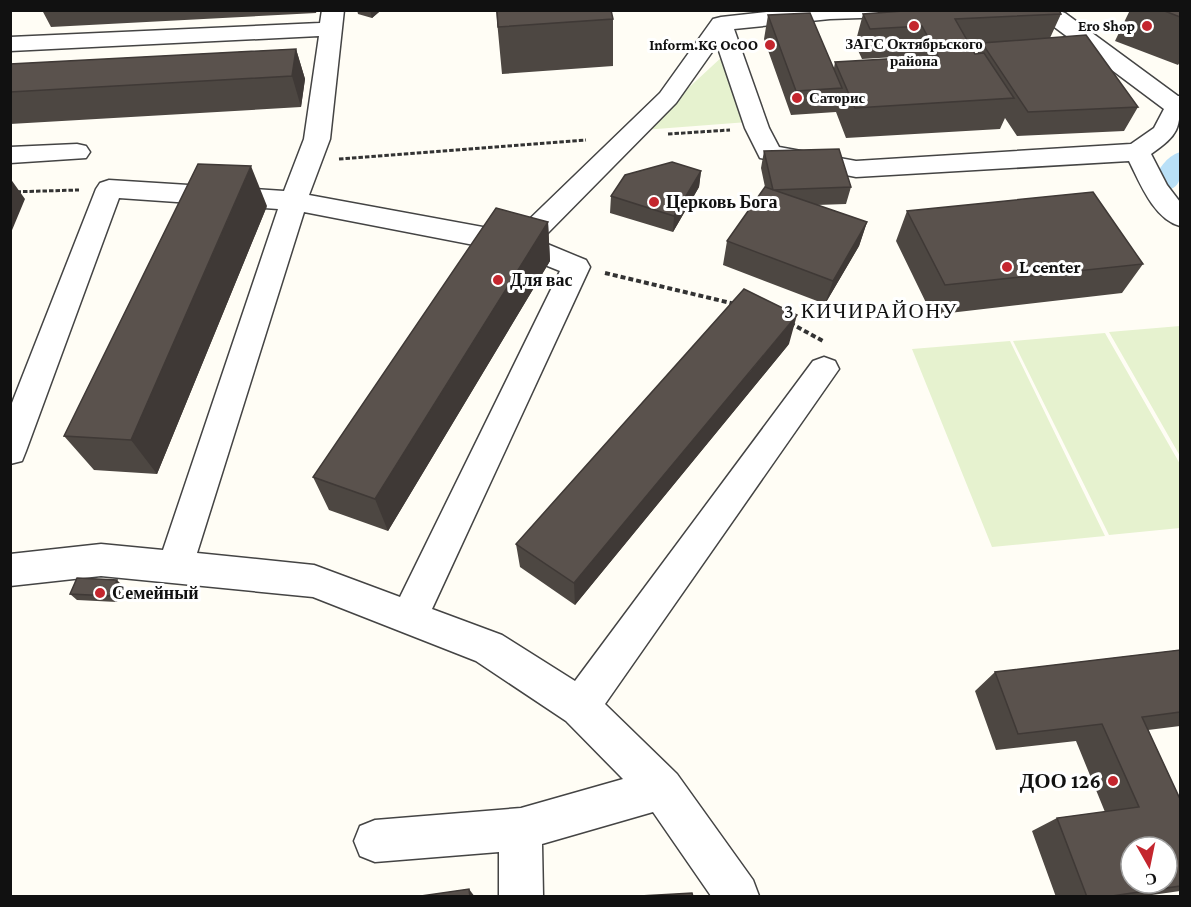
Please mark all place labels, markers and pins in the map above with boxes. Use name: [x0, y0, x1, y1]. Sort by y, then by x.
place label: Ero Shop: [1078, 18, 1135, 34]
marker: ЗАГС Октябрьского района: [907, 19, 921, 33]
marker: Ero Shop: [1140, 19, 1154, 33]
place label: ЗАГС Октябрьского района: [845, 36, 983, 69]
place label: Inform.KG OcOO: [649, 37, 758, 53]
marker: Inform.KG OcOO: [763, 38, 777, 52]
place label: Саторис: [809, 90, 866, 106]
marker: Саторис: [790, 91, 804, 105]
place label: Церковь Бога: [666, 192, 777, 212]
marker: Церковь Бога: [647, 195, 661, 209]
place label: L center: [1019, 257, 1081, 277]
marker: L center: [1000, 260, 1014, 274]
place label: Для вас: [510, 270, 572, 290]
marker: Для вас: [491, 273, 505, 287]
place label: Семейный: [112, 583, 199, 603]
marker: Семейный: [93, 586, 107, 600]
place label: ДОО 126: [1020, 769, 1101, 793]
marker: ДОО 126: [1106, 774, 1120, 788]

